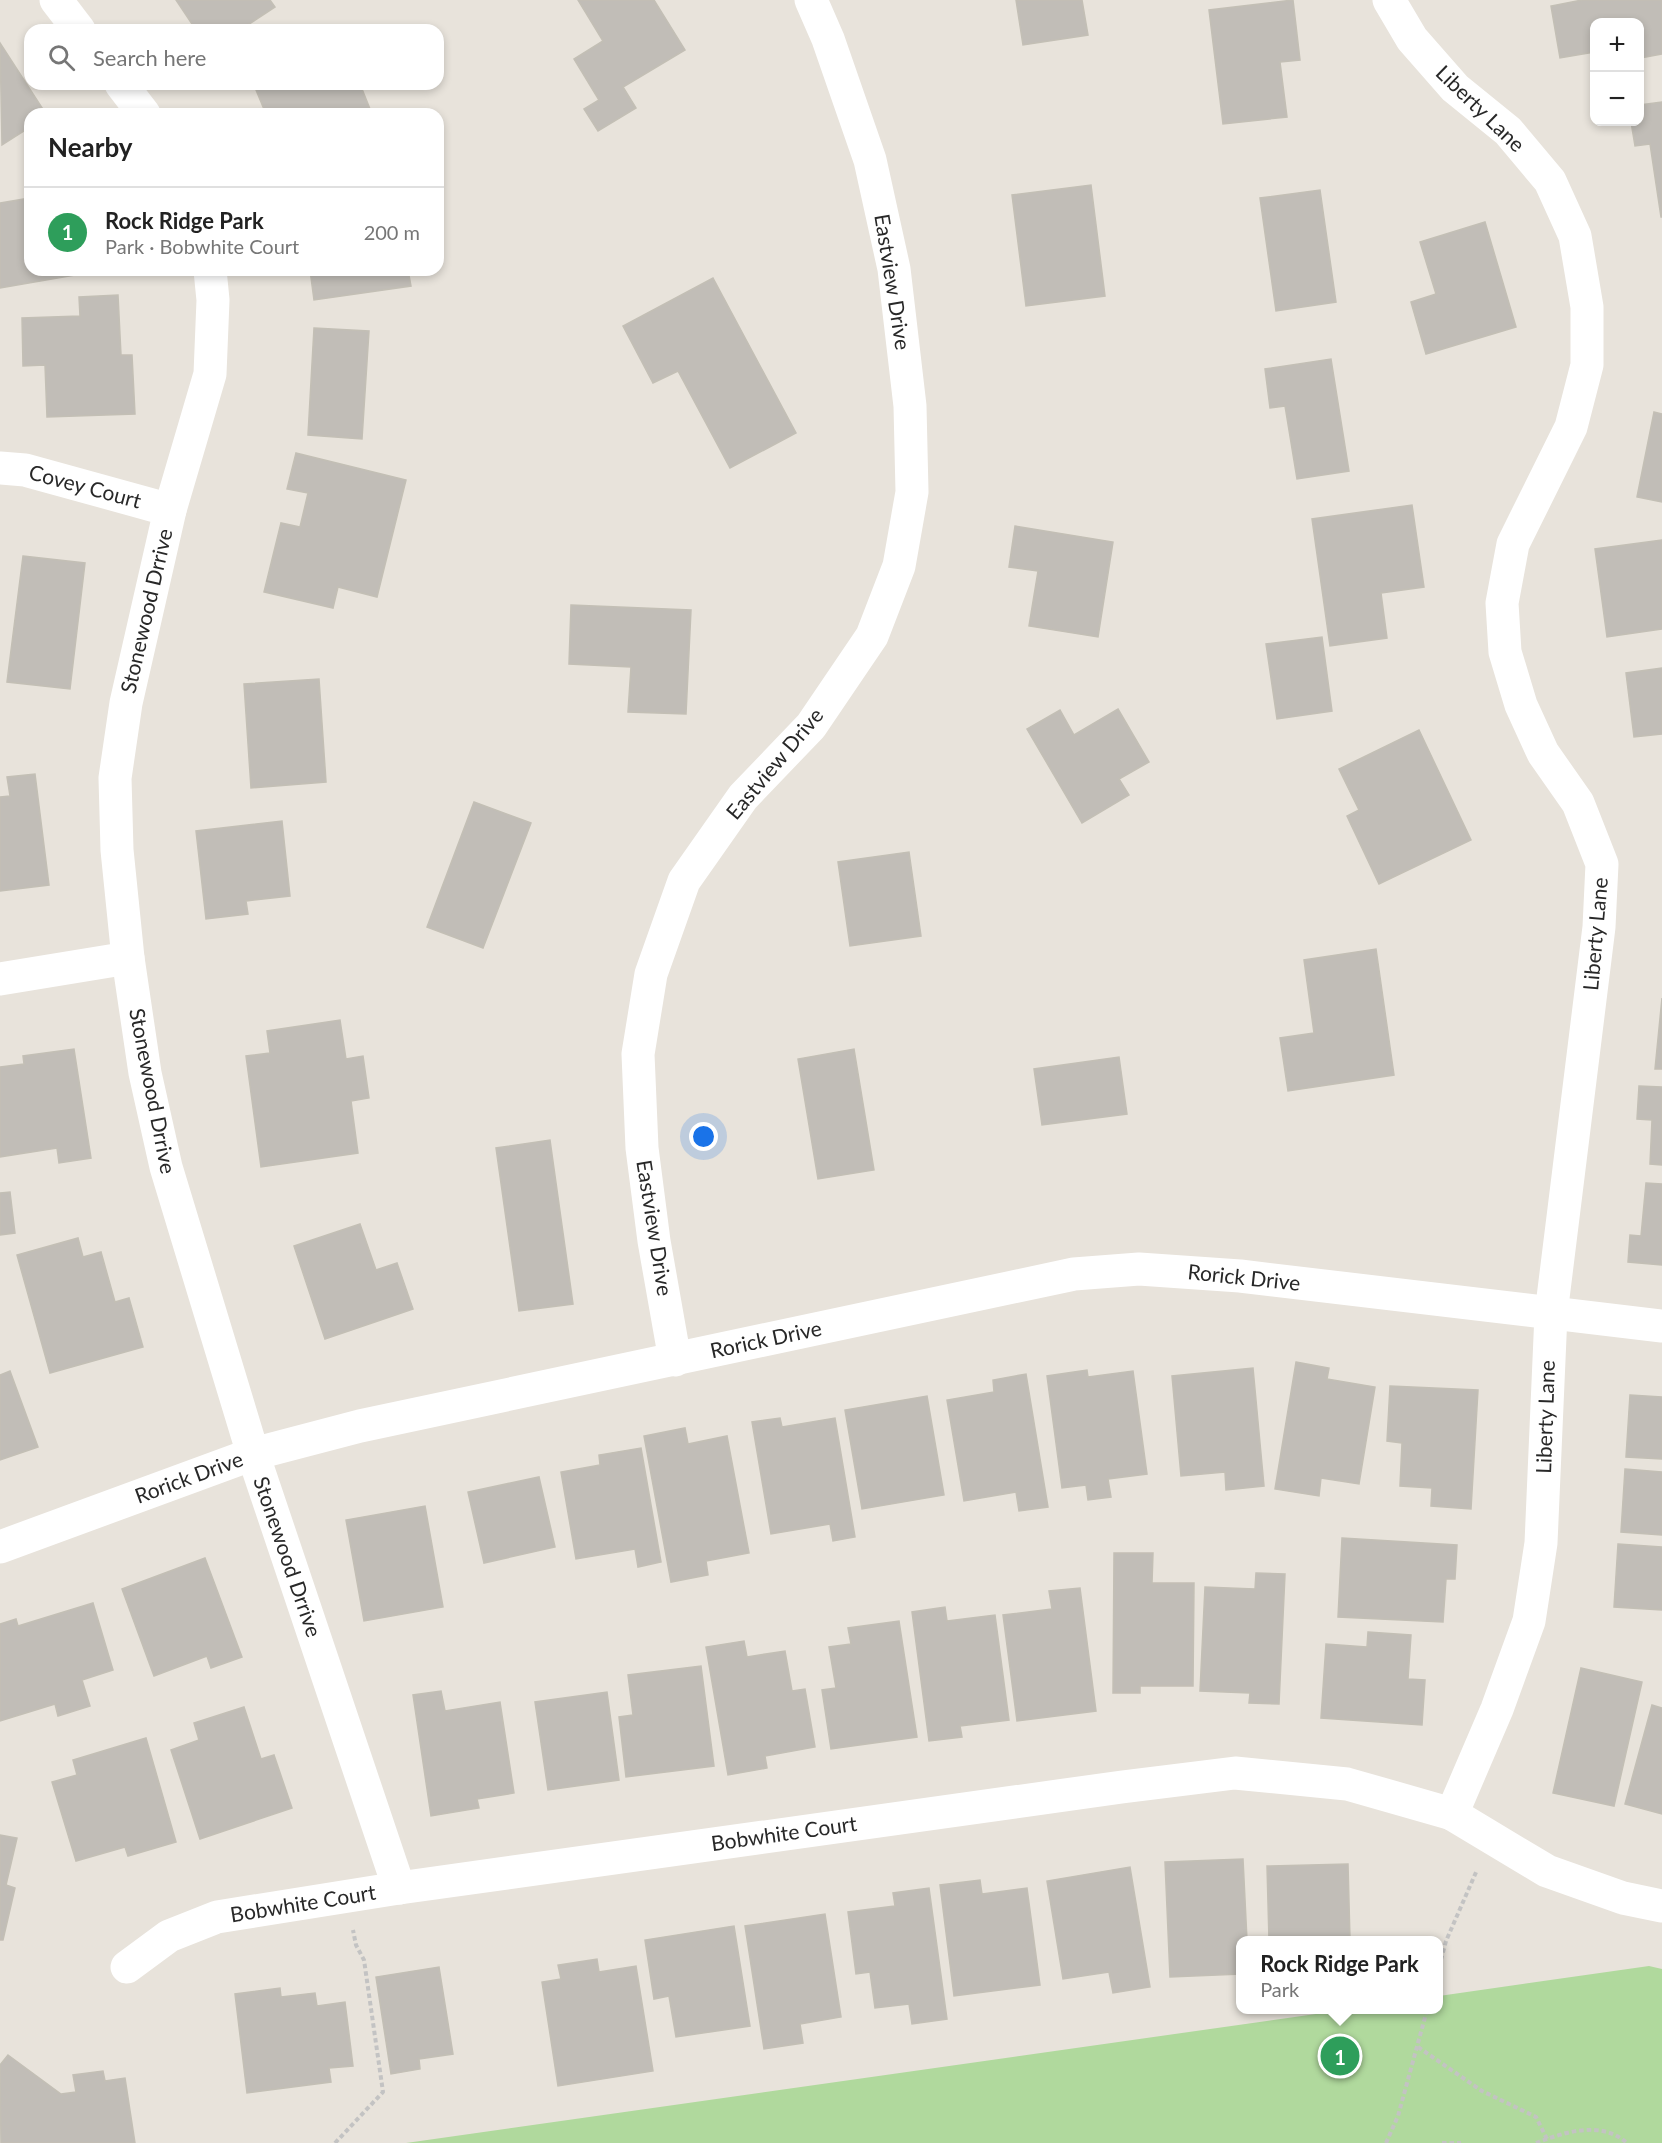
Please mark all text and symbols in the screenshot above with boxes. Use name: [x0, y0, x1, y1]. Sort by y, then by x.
map controls: [1590, 18, 1644, 126]
button: +: [1590, 18, 1644, 72]
search box: [24, 24, 444, 90]
icon: search: [45, 41, 78, 74]
text: Search here: [93, 44, 206, 71]
street label: Liberty Lane: [1432, 59, 1531, 156]
button: −: [1590, 72, 1644, 126]
text: Nearby: [48, 131, 133, 163]
text: Rock Ridge Park: [105, 207, 264, 234]
street label: Eastview Drive: [870, 212, 917, 352]
text: 1: [62, 220, 73, 244]
text: 200 m: [364, 220, 420, 244]
text: Park · Bobwhite Court: [105, 234, 299, 258]
street label: Covey Court: [27, 459, 145, 513]
street label: Stonewood Drrive: [114, 526, 177, 695]
street label: Eastview Drive: [720, 702, 828, 824]
street label: Liberty Lane: [1577, 876, 1612, 992]
street label: Stonewood Drrive: [125, 1006, 182, 1176]
your location: [689, 1122, 718, 1151]
street label: Eastview Drive: [632, 1158, 679, 1298]
street label: Rorick Drive: [1187, 1258, 1302, 1295]
street label: Rorick Drive: [708, 1315, 824, 1363]
street label: Liberty Lane: [1530, 1360, 1559, 1474]
street label: Rorick Drive: [131, 1445, 246, 1508]
street label: Stonewood Drrive: [249, 1473, 328, 1640]
street label: Bobwhite Court: [709, 1810, 859, 1855]
street label: Bobwhite Court: [228, 1879, 378, 1926]
popup: [1236, 1936, 1443, 2014]
text: Rock Ridge Park: [1260, 1950, 1419, 1977]
text: Park: [1260, 1977, 1299, 2001]
pin: 1: [1320, 2034, 1360, 2078]

